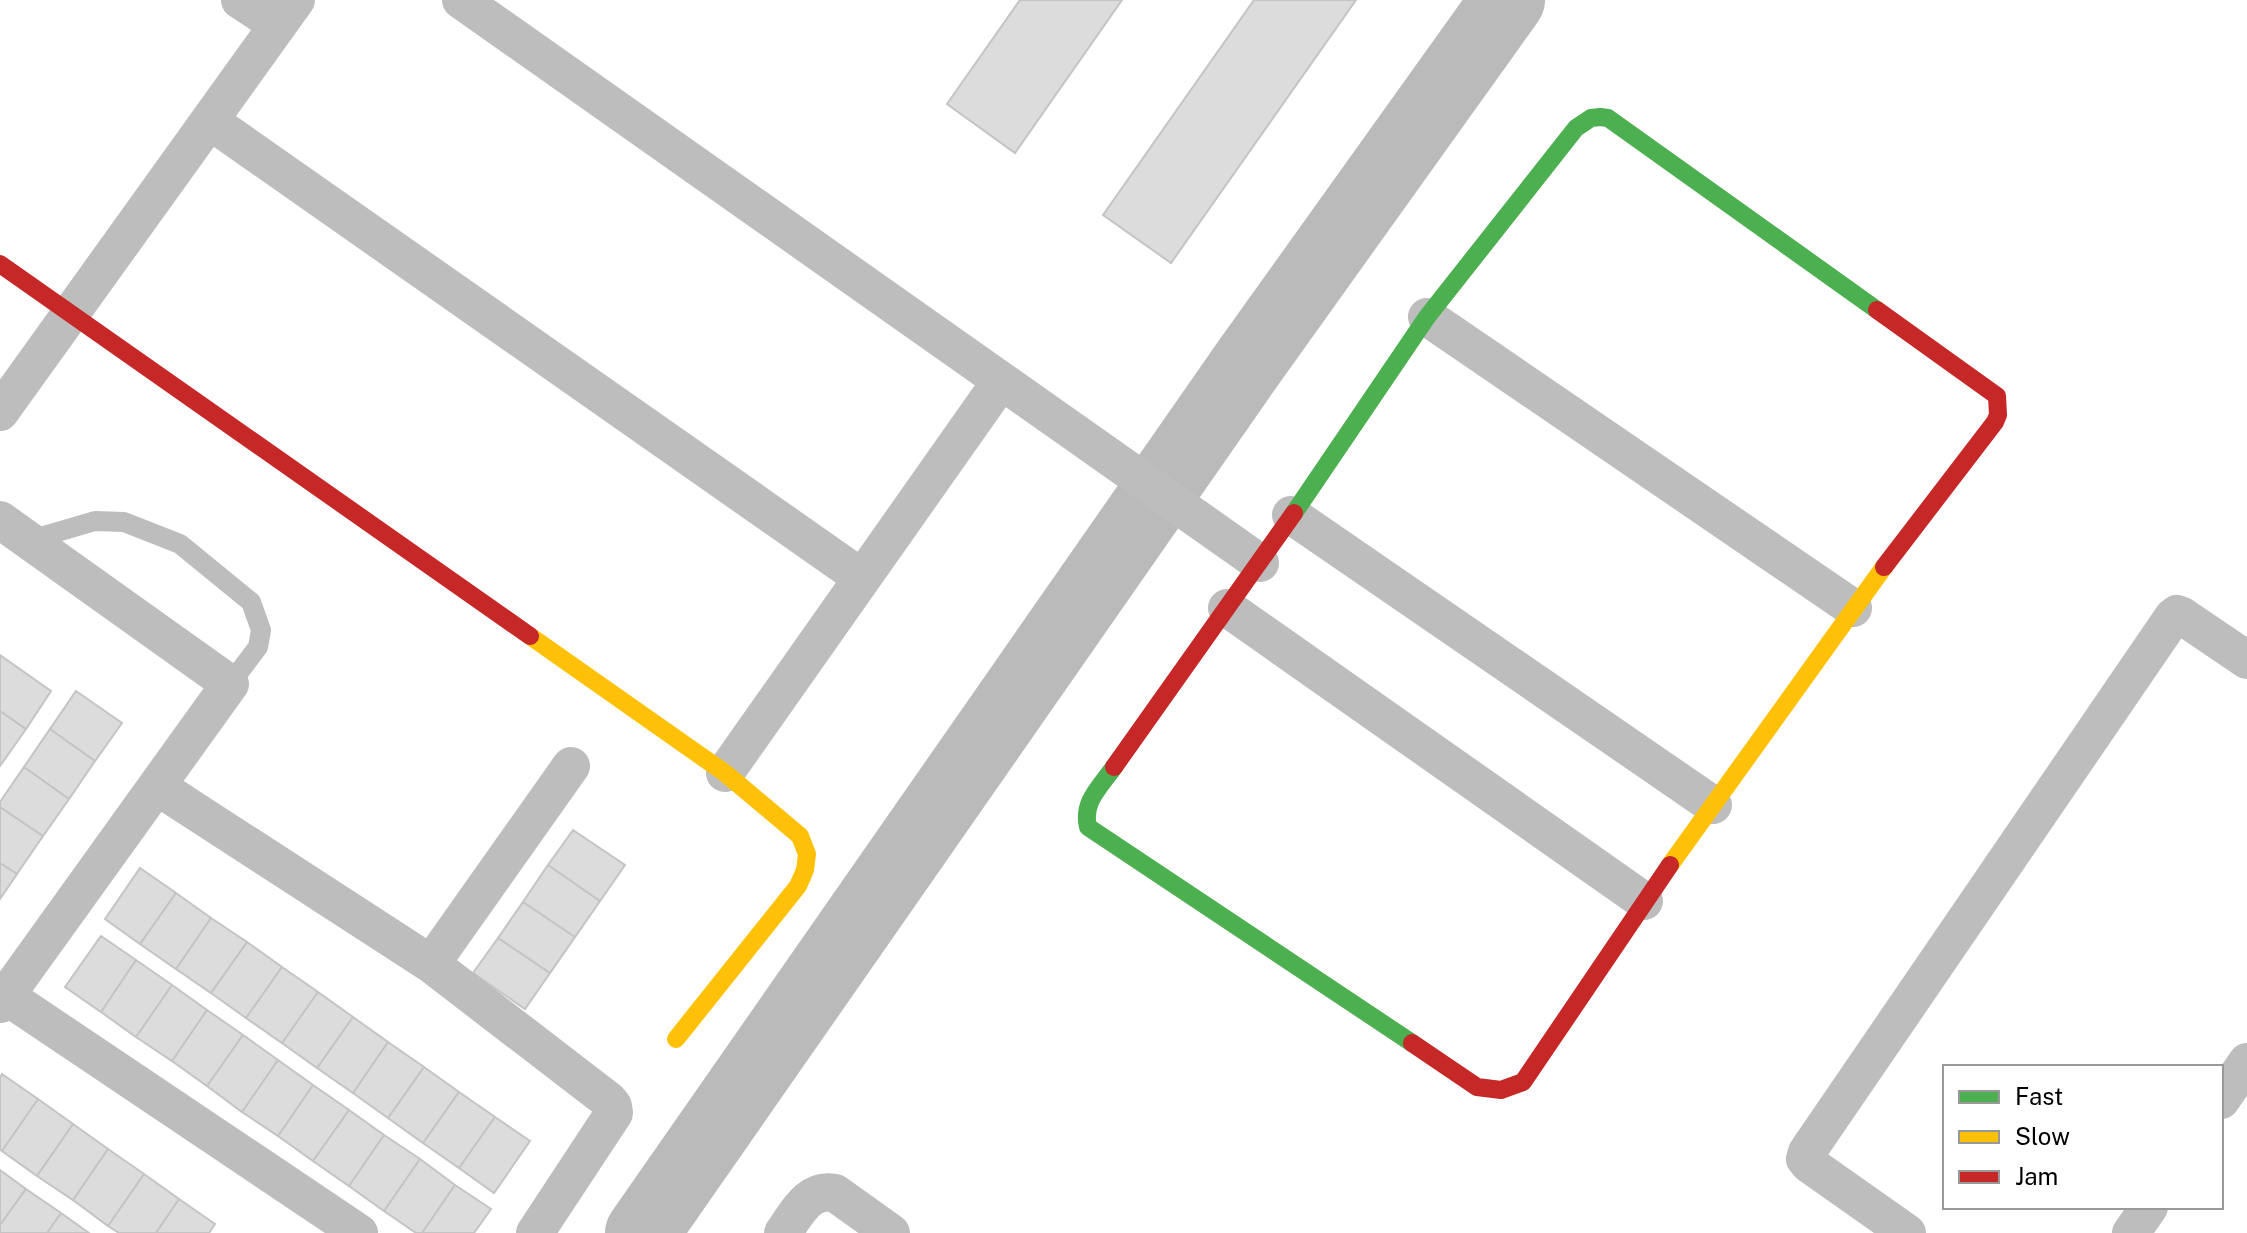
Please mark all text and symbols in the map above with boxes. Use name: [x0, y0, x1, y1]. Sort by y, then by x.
legend: [1943, 1065, 2223, 1209]
text: Fast: [2015, 1082, 2063, 1110]
text: Slow: [2015, 1122, 2070, 1150]
text: Jam: [2015, 1162, 2058, 1190]

